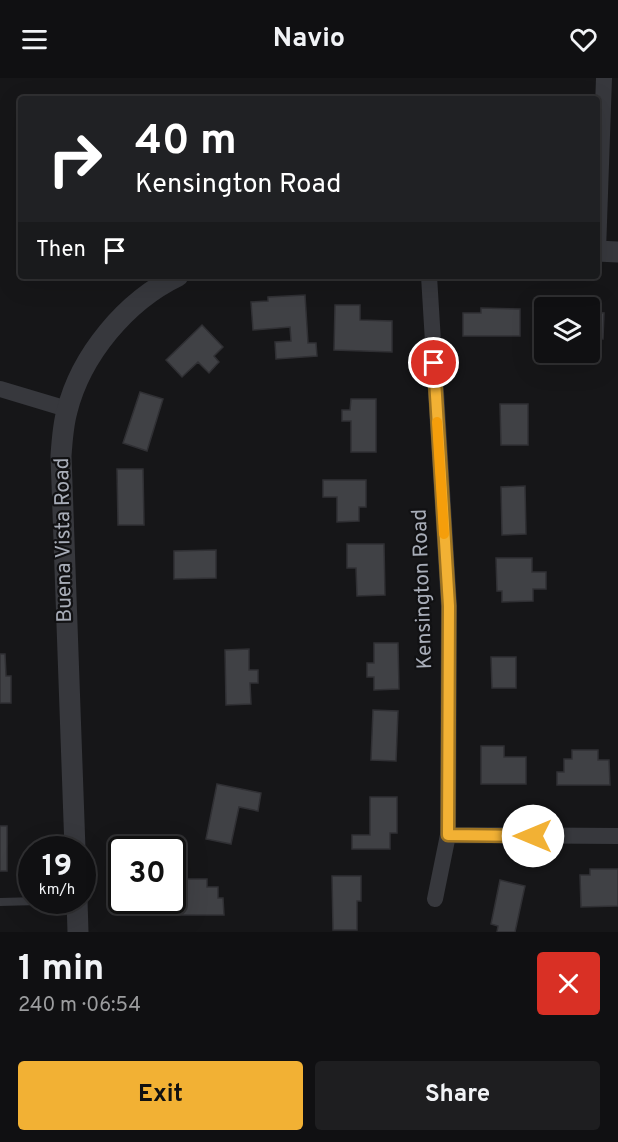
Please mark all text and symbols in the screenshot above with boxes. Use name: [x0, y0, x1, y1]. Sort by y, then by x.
text: Navio: [273, 22, 345, 56]
icon: menu: [18, 23, 51, 56]
icon: heart: [567, 23, 600, 56]
text: 40 m: [135, 116, 237, 169]
icon: right: [36, 120, 114, 198]
text: Kensington Road: [135, 168, 341, 202]
icon: arrive: [98, 234, 131, 267]
text: Then: [36, 237, 86, 264]
map controls: [534, 297, 600, 363]
button: layers: [534, 297, 600, 363]
pin: [408, 337, 459, 388]
icon: arrive: [417, 346, 450, 379]
street label: Buena Vista Road: [49, 457, 79, 623]
street label: Kensington Road: [407, 508, 439, 670]
position arrow: [501, 804, 565, 868]
speed limit sign: 30: [108, 836, 186, 914]
text: 19: [42, 849, 72, 886]
text: km/h: [39, 881, 75, 900]
text: 1 min: [18, 947, 104, 993]
button: close: [537, 952, 600, 1015]
text: 240 m · 06:54: [18, 993, 141, 1019]
button: Exit: [18, 1061, 303, 1130]
button: Share: [315, 1061, 600, 1130]

